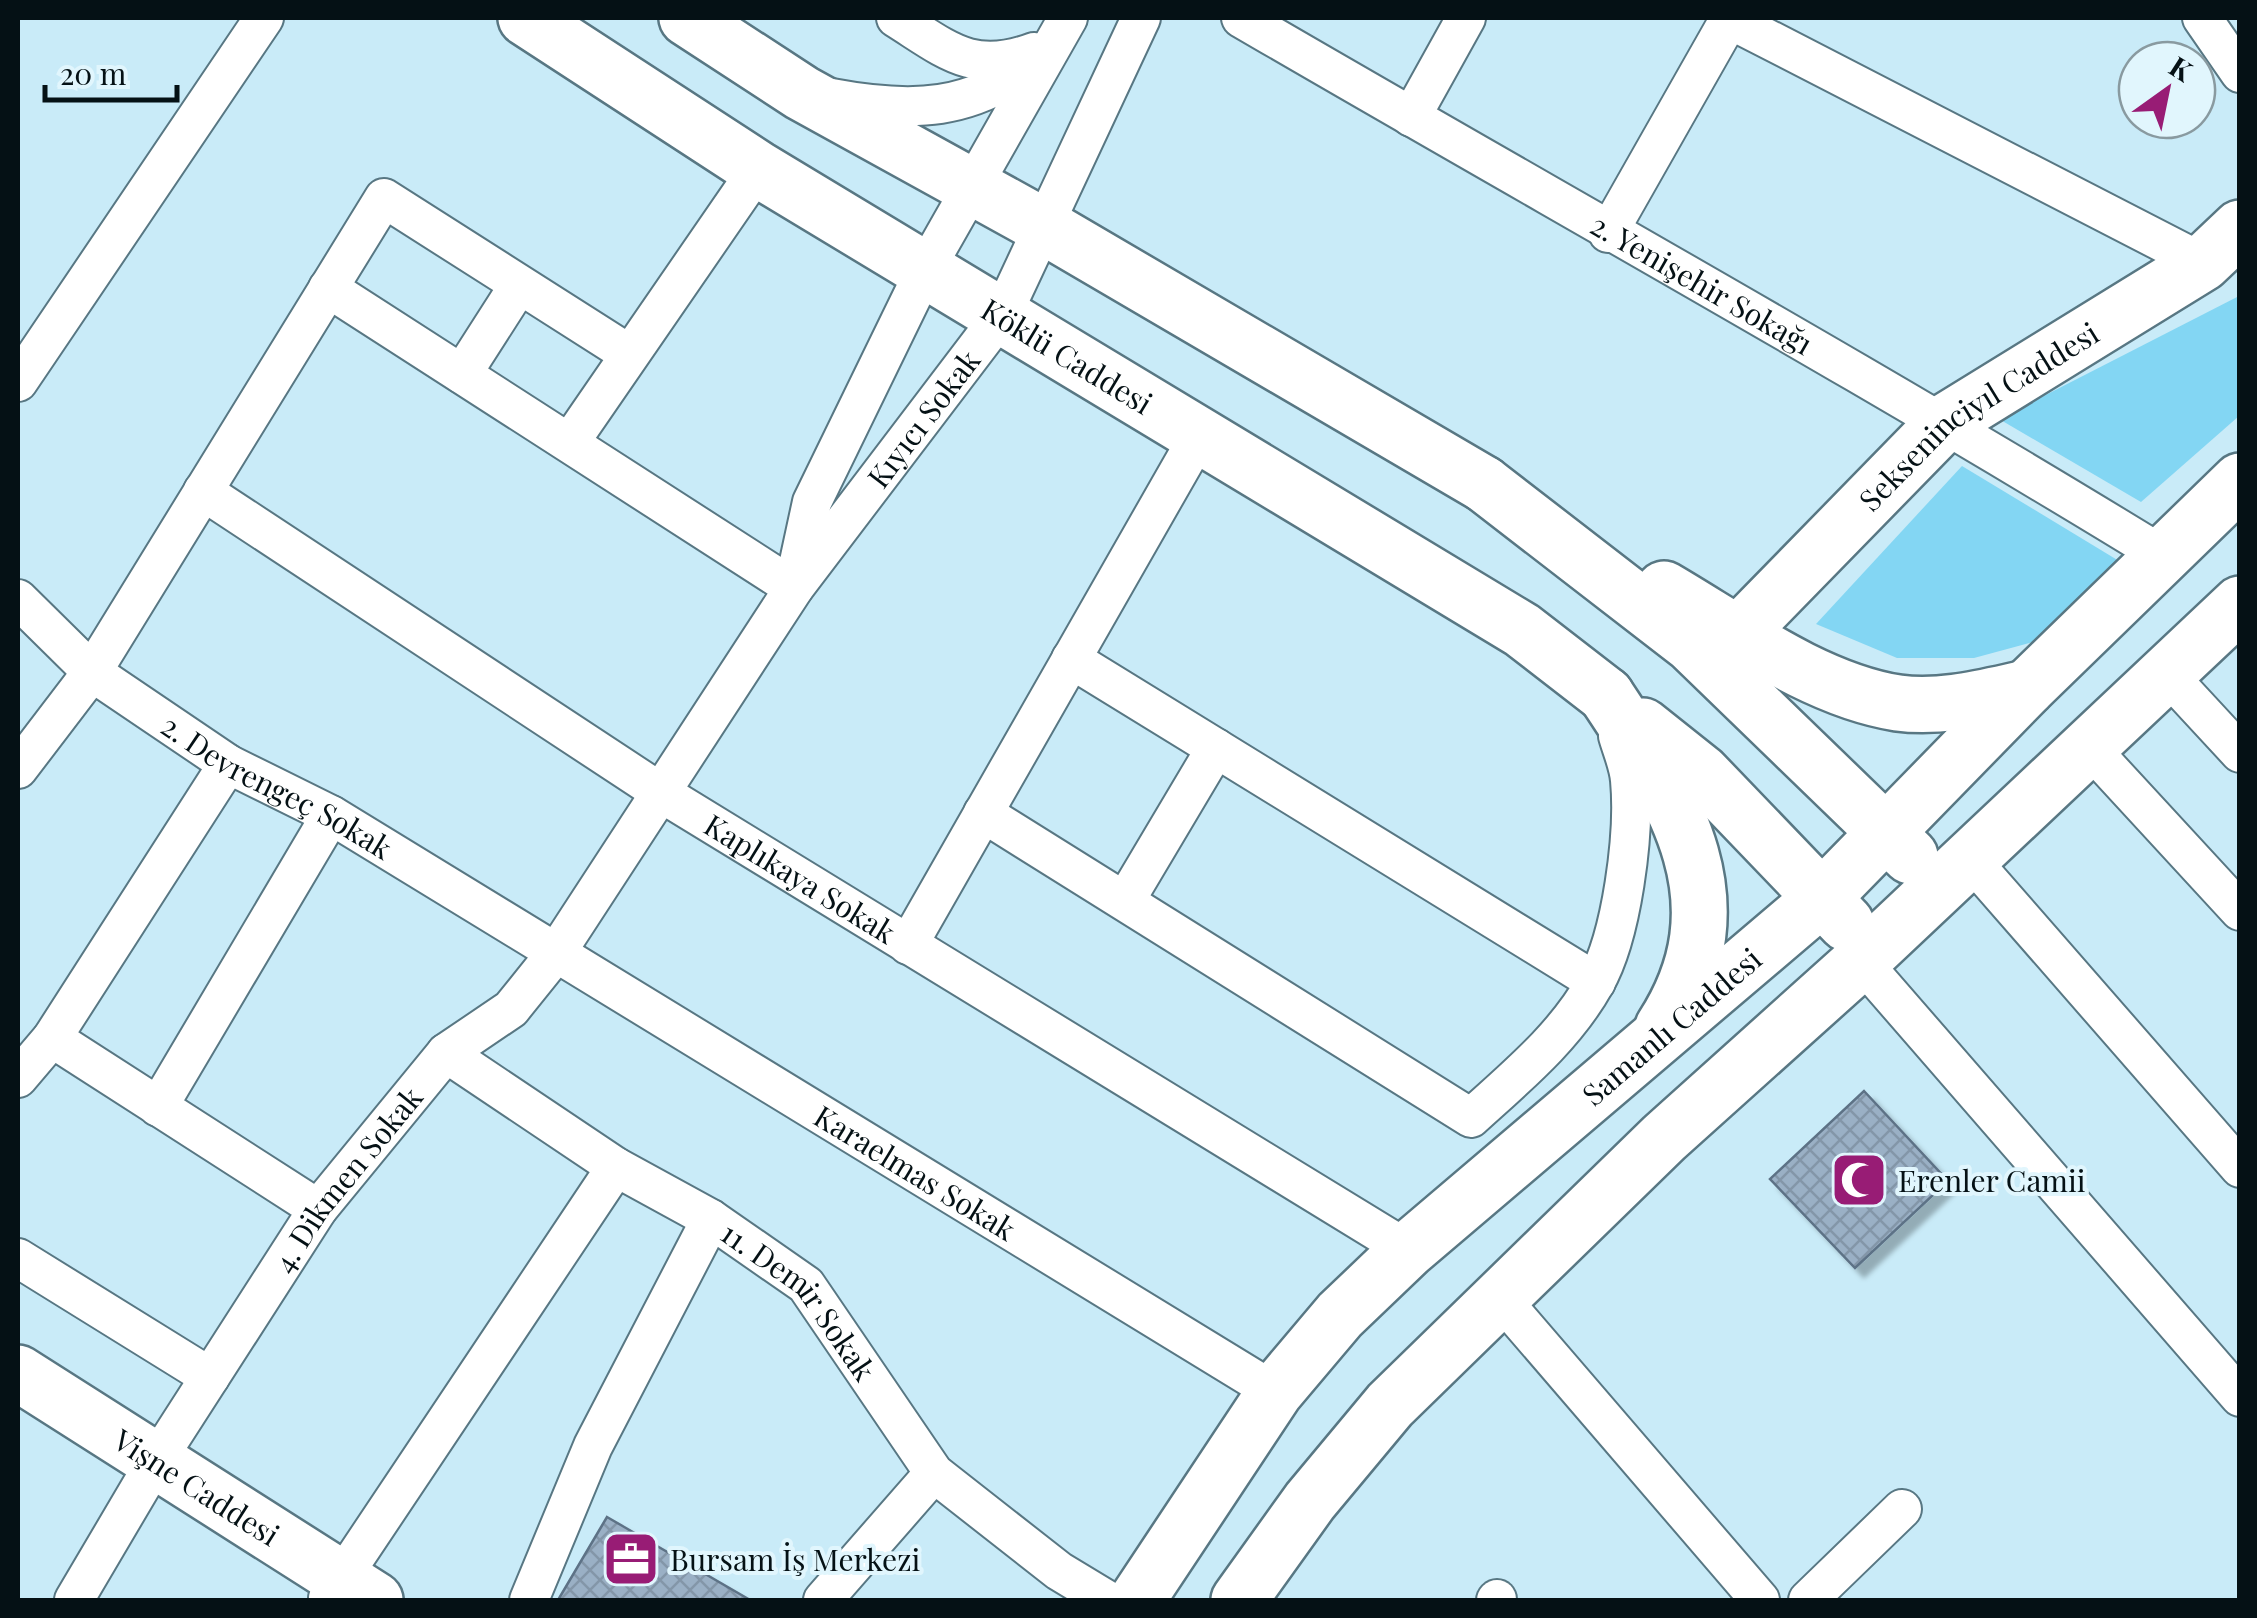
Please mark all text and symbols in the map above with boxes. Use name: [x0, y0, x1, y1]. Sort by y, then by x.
scale bar: [45, 40, 178, 102]
north arrow: [2117, 40, 2217, 140]
text: K: [2163, 47, 2201, 89]
text: 20 m: [60, 53, 127, 93]
street label: 2. Yenişehir Sokağı: [1584, 204, 1820, 363]
street label: Köklü Caddesi: [974, 289, 1160, 423]
street label: Sekseninciyıl Caddesi: [1850, 312, 2106, 519]
street label: Kıyıcı Sokak: [858, 341, 989, 495]
street label: 2. Devrengeç Sokak: [154, 705, 400, 868]
street label: Kaplıkaya Sokak: [697, 804, 904, 952]
street label: Samanlı Caddesi: [1573, 938, 1769, 1114]
street label: 4. Dikmen Sokak: [263, 1078, 431, 1280]
street label: Karaelmas Sokak: [807, 1095, 1024, 1249]
mosque icon: Erenler Camii: [1829, 1150, 1889, 1210]
place label: Erenler Camii: [1898, 1160, 2086, 1200]
street label: 11. Demir Sokak: [714, 1212, 885, 1389]
street label: Vişne Caddesi: [106, 1419, 287, 1554]
office icon: Bursam İş Merkezi: [601, 1529, 661, 1589]
place label: Bursam İş Merkezi: [670, 1539, 920, 1579]

